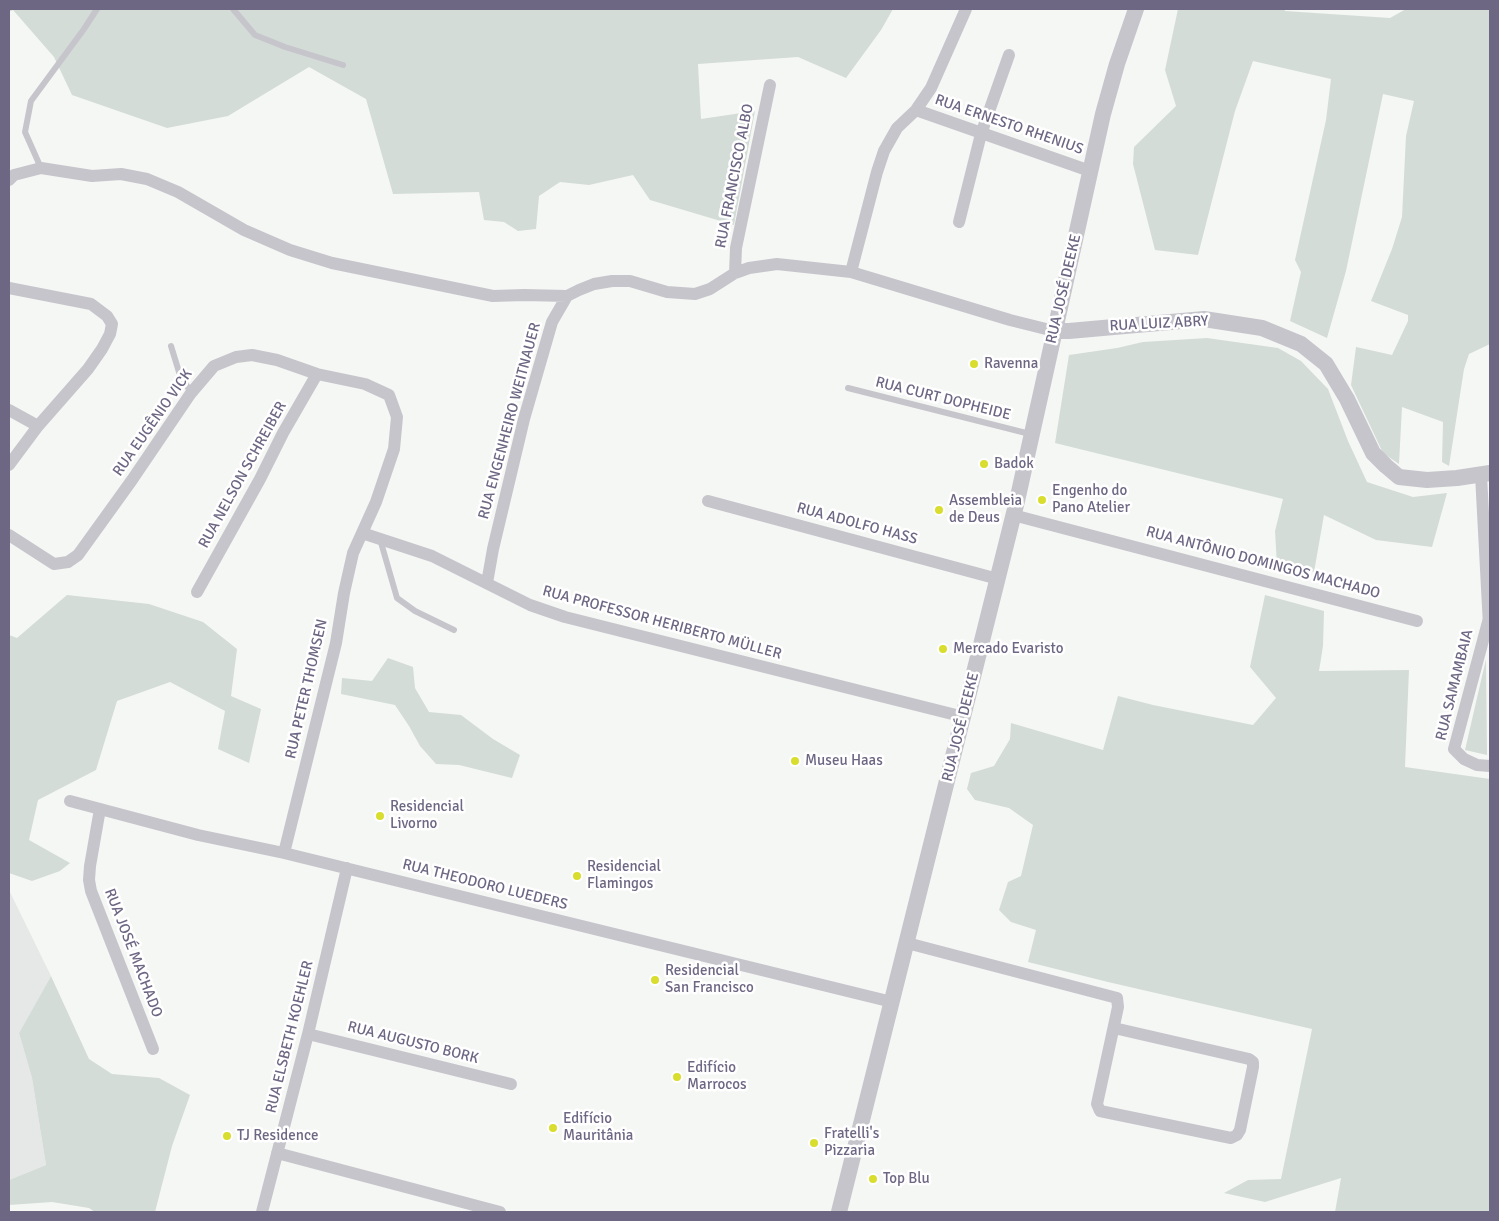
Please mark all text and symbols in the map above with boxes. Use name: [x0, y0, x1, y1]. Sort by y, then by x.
street label: RUA ERNESTO RHENIUS: [932, 91, 1086, 159]
street label: RUA FRANCISCO ALBO: [712, 102, 758, 250]
street label: RUA JOSÉ DEEKE: [1043, 233, 1085, 345]
street label: RUA LUIZ ABRY: [1109, 312, 1209, 336]
street label: RUA ENGENHEIRO WEITNAUER: [475, 321, 545, 521]
place label: Ravenna: [984, 355, 1038, 373]
marker: Ravenna: [968, 358, 980, 370]
street label: RUA EUGÊNIO VICK: [109, 366, 197, 480]
street label: RUA CURT DOPHEIDE: [873, 373, 1013, 425]
street label: RUA NELSON SCHREIBER: [195, 399, 291, 551]
place label: Badok: [994, 455, 1034, 473]
marker: Badok: [978, 458, 990, 470]
place label: Engenho do Pano Atelier: [1052, 482, 1130, 517]
place label: Assembleia de Deus: [949, 492, 1022, 527]
marker: Engenho do Pano Atelier: [1036, 494, 1048, 506]
street label: RUA ADOLFO HASS: [795, 499, 919, 549]
marker: Assembleia de Deus: [933, 504, 945, 516]
street label: RUA ANTÔNIO DOMINGOS MACHADO: [1144, 523, 1382, 603]
street label: RUA PROFESSOR HERIBERTO MÜLLER: [540, 582, 784, 664]
street label: RUA PETER THOMSEN: [282, 617, 332, 761]
street label: RUA SAMAMBAIA: [1433, 628, 1477, 742]
place label: Mercado Evaristo: [953, 640, 1064, 658]
marker: Mercado Evaristo: [937, 643, 949, 655]
street label: RUA JOSÉ DEEKE: [939, 671, 983, 783]
place label: Museu Haas: [805, 752, 883, 770]
marker: Museu Haas: [789, 755, 801, 767]
place label: Residencial Livorno: [390, 798, 464, 833]
marker: Residencial Livorno: [374, 810, 386, 822]
street label: RUA THEODORO LUEDERS: [400, 856, 570, 914]
place label: Residencial Flamingos: [587, 858, 661, 893]
marker: Residencial Flamingos: [571, 870, 583, 882]
street label: RUA JOSÉ MACHADO: [100, 886, 166, 1020]
street label: RUA ELSBETH KOEHLER: [262, 959, 318, 1115]
place label: Residencial San Francisco: [665, 962, 754, 997]
marker: Residencial San Francisco: [649, 974, 661, 986]
street label: RUA AUGUSTO BORK: [346, 1018, 480, 1068]
place label: Edifício Marrocos: [687, 1059, 747, 1094]
marker: Edifício Marrocos: [671, 1071, 683, 1083]
place label: Edifício Mauritânia: [563, 1110, 633, 1145]
marker: Edifício Mauritânia: [547, 1122, 559, 1134]
place label: Fratelli's Pizzaria: [824, 1125, 879, 1160]
place label: TJ Residence: [237, 1127, 318, 1145]
marker: TJ Residence: [221, 1130, 233, 1142]
marker: Fratelli's Pizzaria: [808, 1137, 820, 1149]
place label: Top Blu: [883, 1170, 930, 1188]
marker: Top Blu: [867, 1173, 879, 1185]

